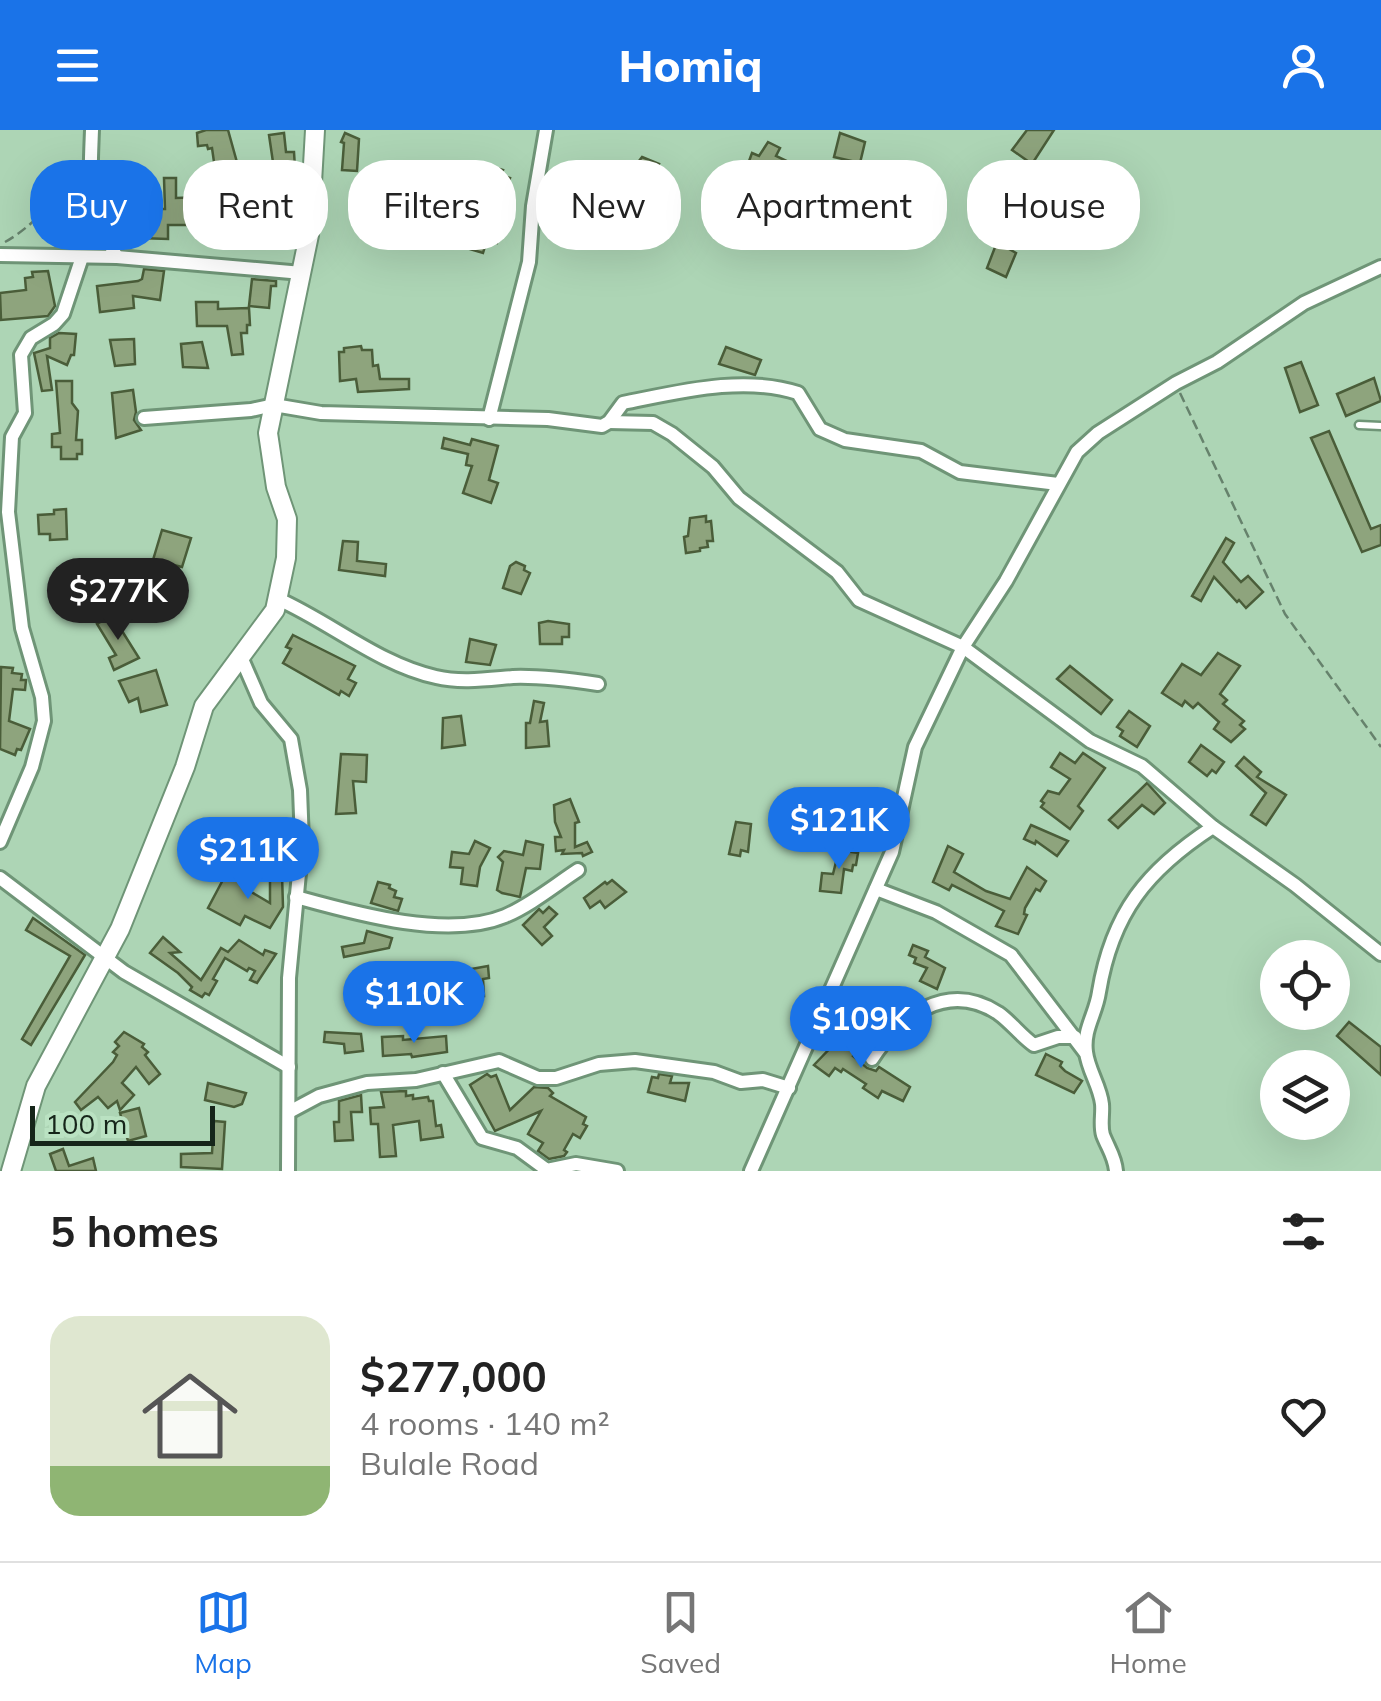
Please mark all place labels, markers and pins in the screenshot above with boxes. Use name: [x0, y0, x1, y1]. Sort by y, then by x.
pin: $277K: [48, 558, 188, 643]
pin: $121K: [769, 787, 909, 872]
pin: $211K: [178, 817, 318, 902]
pin: $110K: [344, 961, 484, 1046]
pin: $109K: [791, 986, 931, 1071]

